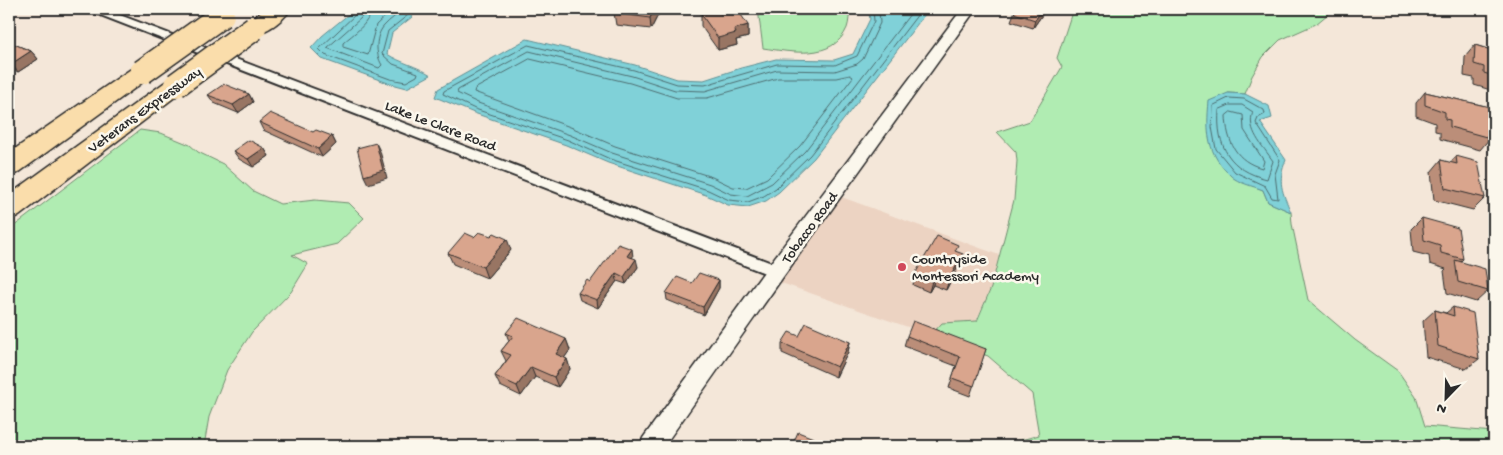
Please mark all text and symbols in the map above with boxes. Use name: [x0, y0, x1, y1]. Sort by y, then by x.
street label: Veterans Expressway: [84, 63, 206, 158]
street label: Lake Le Clare Road: [382, 97, 500, 157]
street label: Tobacco Road: [778, 188, 843, 268]
place label: Countryside Montessori Academy: [912, 251, 1040, 286]
marker: Countryside Montessori Academy: [896, 261, 908, 273]
north arrow: [1420, 372, 1470, 422]
text: N: [1434, 398, 1449, 417]

